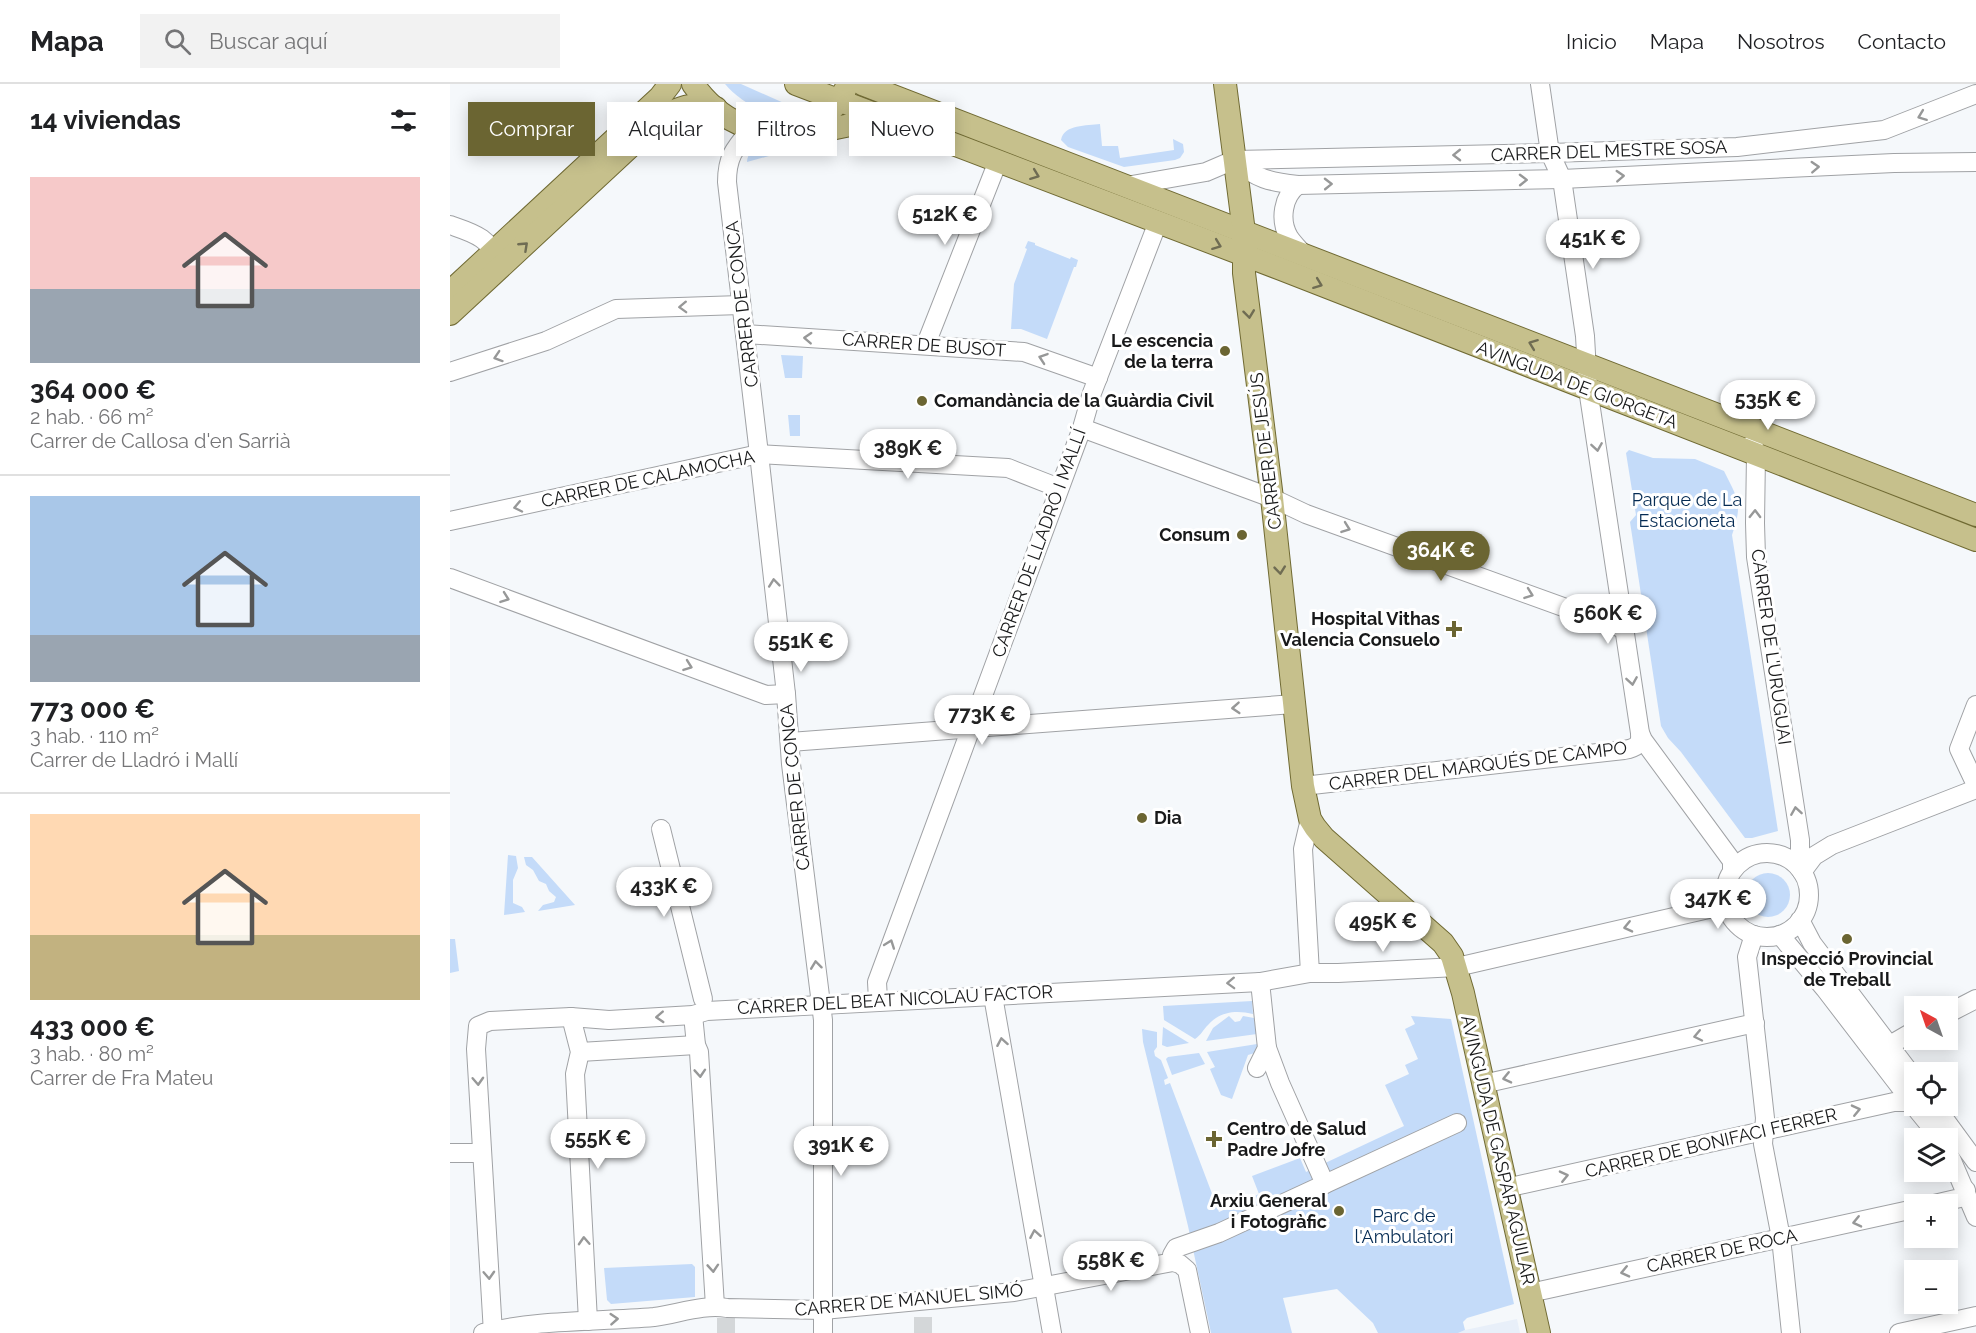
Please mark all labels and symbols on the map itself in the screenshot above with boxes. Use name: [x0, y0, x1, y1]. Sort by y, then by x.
one-way arrow: [1917, 108, 1927, 121]
street label: CARRER DEL MESTRE SOSA: [1490, 136, 1728, 165]
one-way arrow: [1453, 149, 1462, 161]
one-way arrow: [1810, 161, 1819, 174]
one-way arrow: [1028, 168, 1039, 180]
one-way arrow: [1616, 170, 1625, 183]
one-way arrow: [1519, 174, 1528, 186]
one-way arrow: [1324, 178, 1333, 190]
pin: 512K €: [896, 195, 994, 246]
pin: 451K €: [1544, 219, 1642, 270]
street label: CARRER DE CONCA: [721, 220, 762, 388]
one-way arrow: [1210, 238, 1221, 250]
one-way arrow: [517, 242, 527, 253]
one-way arrow: [1312, 277, 1323, 289]
one-way arrow: [679, 301, 688, 313]
one-way arrow: [1243, 309, 1255, 318]
street label: CARRER DE BUSOT: [841, 328, 1007, 361]
place label: Le escencia de la terra: [1111, 330, 1213, 372]
one-way arrow: [803, 331, 812, 344]
street label: AVINGUDA DE GIORGETA: [1474, 336, 1681, 433]
one-way arrow: [1528, 338, 1539, 351]
marker: Le escencia de la terra: [1218, 344, 1232, 358]
one-way arrow: [493, 350, 504, 362]
one-way arrow: [1038, 353, 1049, 366]
street label: CARRER DE JESÚS: [1244, 371, 1286, 531]
pin: 535K €: [1719, 380, 1817, 431]
place label: Comandància de la Guàrdia Civil: [934, 390, 1214, 411]
marker: Comandància de la Guàrdia Civil: [915, 394, 929, 408]
street label: CARRER DE LLADRÓ I MALLÍ: [986, 425, 1090, 660]
pin: 389K €: [859, 429, 957, 480]
one-way arrow: [1590, 442, 1602, 451]
street label: CARRER DE CALAMOCHA: [539, 446, 757, 511]
park label: Parque de La Estacioneta: [1632, 489, 1742, 531]
one-way arrow: [513, 499, 523, 512]
one-way arrow: [1749, 509, 1761, 518]
one-way arrow: [1340, 521, 1351, 534]
place label: Consum: [1159, 524, 1230, 545]
marker: Consum: [1235, 528, 1249, 542]
pin: 364K €: [1392, 531, 1490, 582]
street label: CARRER DE L'URUGUAI: [1747, 548, 1796, 746]
one-way arrow: [1273, 565, 1286, 574]
one-way arrow: [768, 578, 780, 588]
one-way arrow: [1523, 587, 1534, 600]
one-way arrow: [499, 591, 510, 604]
pin: 560K €: [1559, 594, 1657, 645]
place label: Hospital Vithas Valencia Consuelo: [1280, 608, 1440, 650]
marker: Hospital Vithas Valencia Consuelo: [1445, 620, 1463, 638]
pin: 551K €: [752, 622, 850, 673]
one-way arrow: [681, 659, 692, 671]
one-way arrow: [1626, 676, 1638, 686]
pin: 773K €: [933, 695, 1031, 746]
one-way arrow: [1231, 701, 1240, 714]
street label: CARRER DE CONCA: [775, 703, 814, 871]
street label: CARRER DEL MARQUÉS DE CAMPO: [1328, 736, 1628, 794]
one-way arrow: [1790, 806, 1802, 815]
place label: Dia: [1154, 807, 1182, 828]
marker: Dia: [1135, 811, 1149, 825]
pin: 433K €: [615, 867, 713, 918]
pin: 347K €: [1669, 879, 1767, 930]
pin: 495K €: [1334, 902, 1432, 953]
one-way arrow: [1623, 920, 1633, 933]
marker: Inspecció Provincial de Treball: [1840, 932, 1854, 946]
one-way arrow: [883, 939, 896, 950]
place label: Inspecció Provincial de Treball: [1761, 948, 1933, 990]
one-way arrow: [810, 960, 822, 969]
one-way arrow: [1227, 976, 1236, 989]
street label: CARRER DEL BEAT NICOLAU FACTOR: [737, 981, 1054, 1018]
north arrow: [1904, 996, 1958, 1050]
one-way arrow: [655, 1010, 664, 1023]
street label: AVINGUDA DE GASPAR AGUILAR: [1457, 1013, 1540, 1287]
one-way arrow: [1693, 1028, 1703, 1041]
one-way arrow: [996, 1037, 1009, 1047]
one-way arrow: [693, 1069, 706, 1078]
one-way arrow: [1503, 1070, 1513, 1083]
one-way arrow: [471, 1076, 484, 1085]
street label: CARRER DE BONIFACI FERRER: [1583, 1103, 1839, 1182]
one-way arrow: [1851, 1104, 1861, 1117]
place label: Centro de Salud Padre Jofre: [1227, 1118, 1366, 1160]
pin: 555K €: [549, 1119, 647, 1170]
pin: 391K €: [792, 1126, 890, 1177]
marker: Centro de Salud Padre Jofre: [1205, 1130, 1223, 1148]
one-way arrow: [1558, 1170, 1568, 1183]
place label: Arxiu General i Fotogràfic: [1210, 1190, 1327, 1232]
marker: Arxiu General i Fotogràfic: [1332, 1204, 1346, 1218]
park label: Parc de l'Ambulatori: [1355, 1205, 1453, 1247]
one-way arrow: [1852, 1215, 1862, 1228]
street label: CARRER DE ROCA: [1645, 1224, 1799, 1277]
one-way arrow: [1029, 1229, 1042, 1239]
one-way arrow: [577, 1237, 590, 1246]
pin: 558K €: [1062, 1241, 1160, 1292]
one-way arrow: [706, 1263, 719, 1272]
one-way arrow: [1621, 1264, 1631, 1277]
one-way arrow: [483, 1271, 496, 1280]
street label: CARRER DE MANUEL SIMÓ: [794, 1278, 1024, 1320]
one-way arrow: [609, 1313, 618, 1326]

